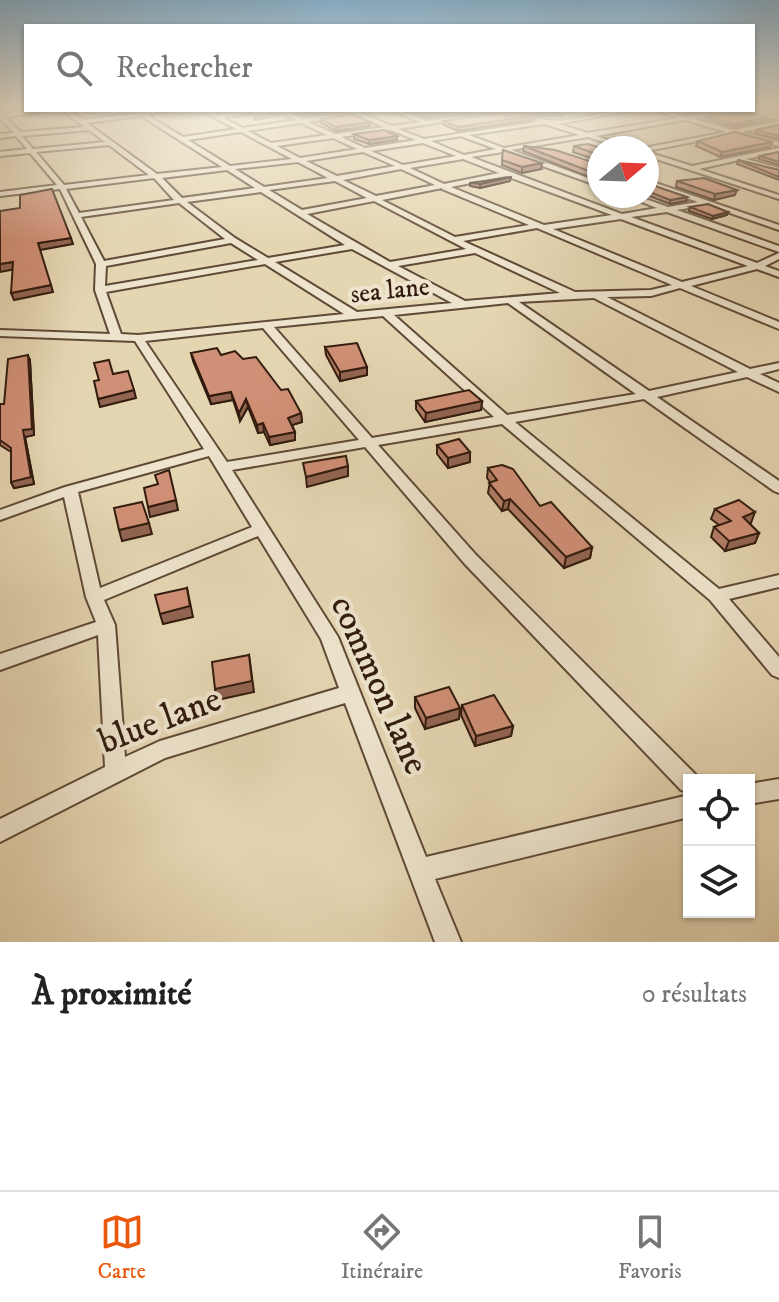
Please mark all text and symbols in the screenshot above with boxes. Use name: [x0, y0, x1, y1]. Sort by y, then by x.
search box: [24, 24, 755, 112]
icon: search: [52, 46, 96, 90]
text: Rechercher: [116, 50, 252, 87]
north arrow: [587, 136, 659, 208]
street label: sea lane: [349, 270, 431, 312]
street label: common lane: [320, 589, 438, 781]
street label: blue lane: [93, 677, 227, 765]
map controls: [683, 774, 755, 918]
button: locate: [683, 774, 755, 846]
button: layers: [683, 846, 755, 918]
text: À proximité: [32, 973, 192, 1015]
text: 0 résultats: [642, 978, 747, 1011]
tab: Carte: [97, 1210, 146, 1285]
tab: Itinéraire: [341, 1210, 423, 1285]
tab: Favoris: [618, 1210, 682, 1285]

